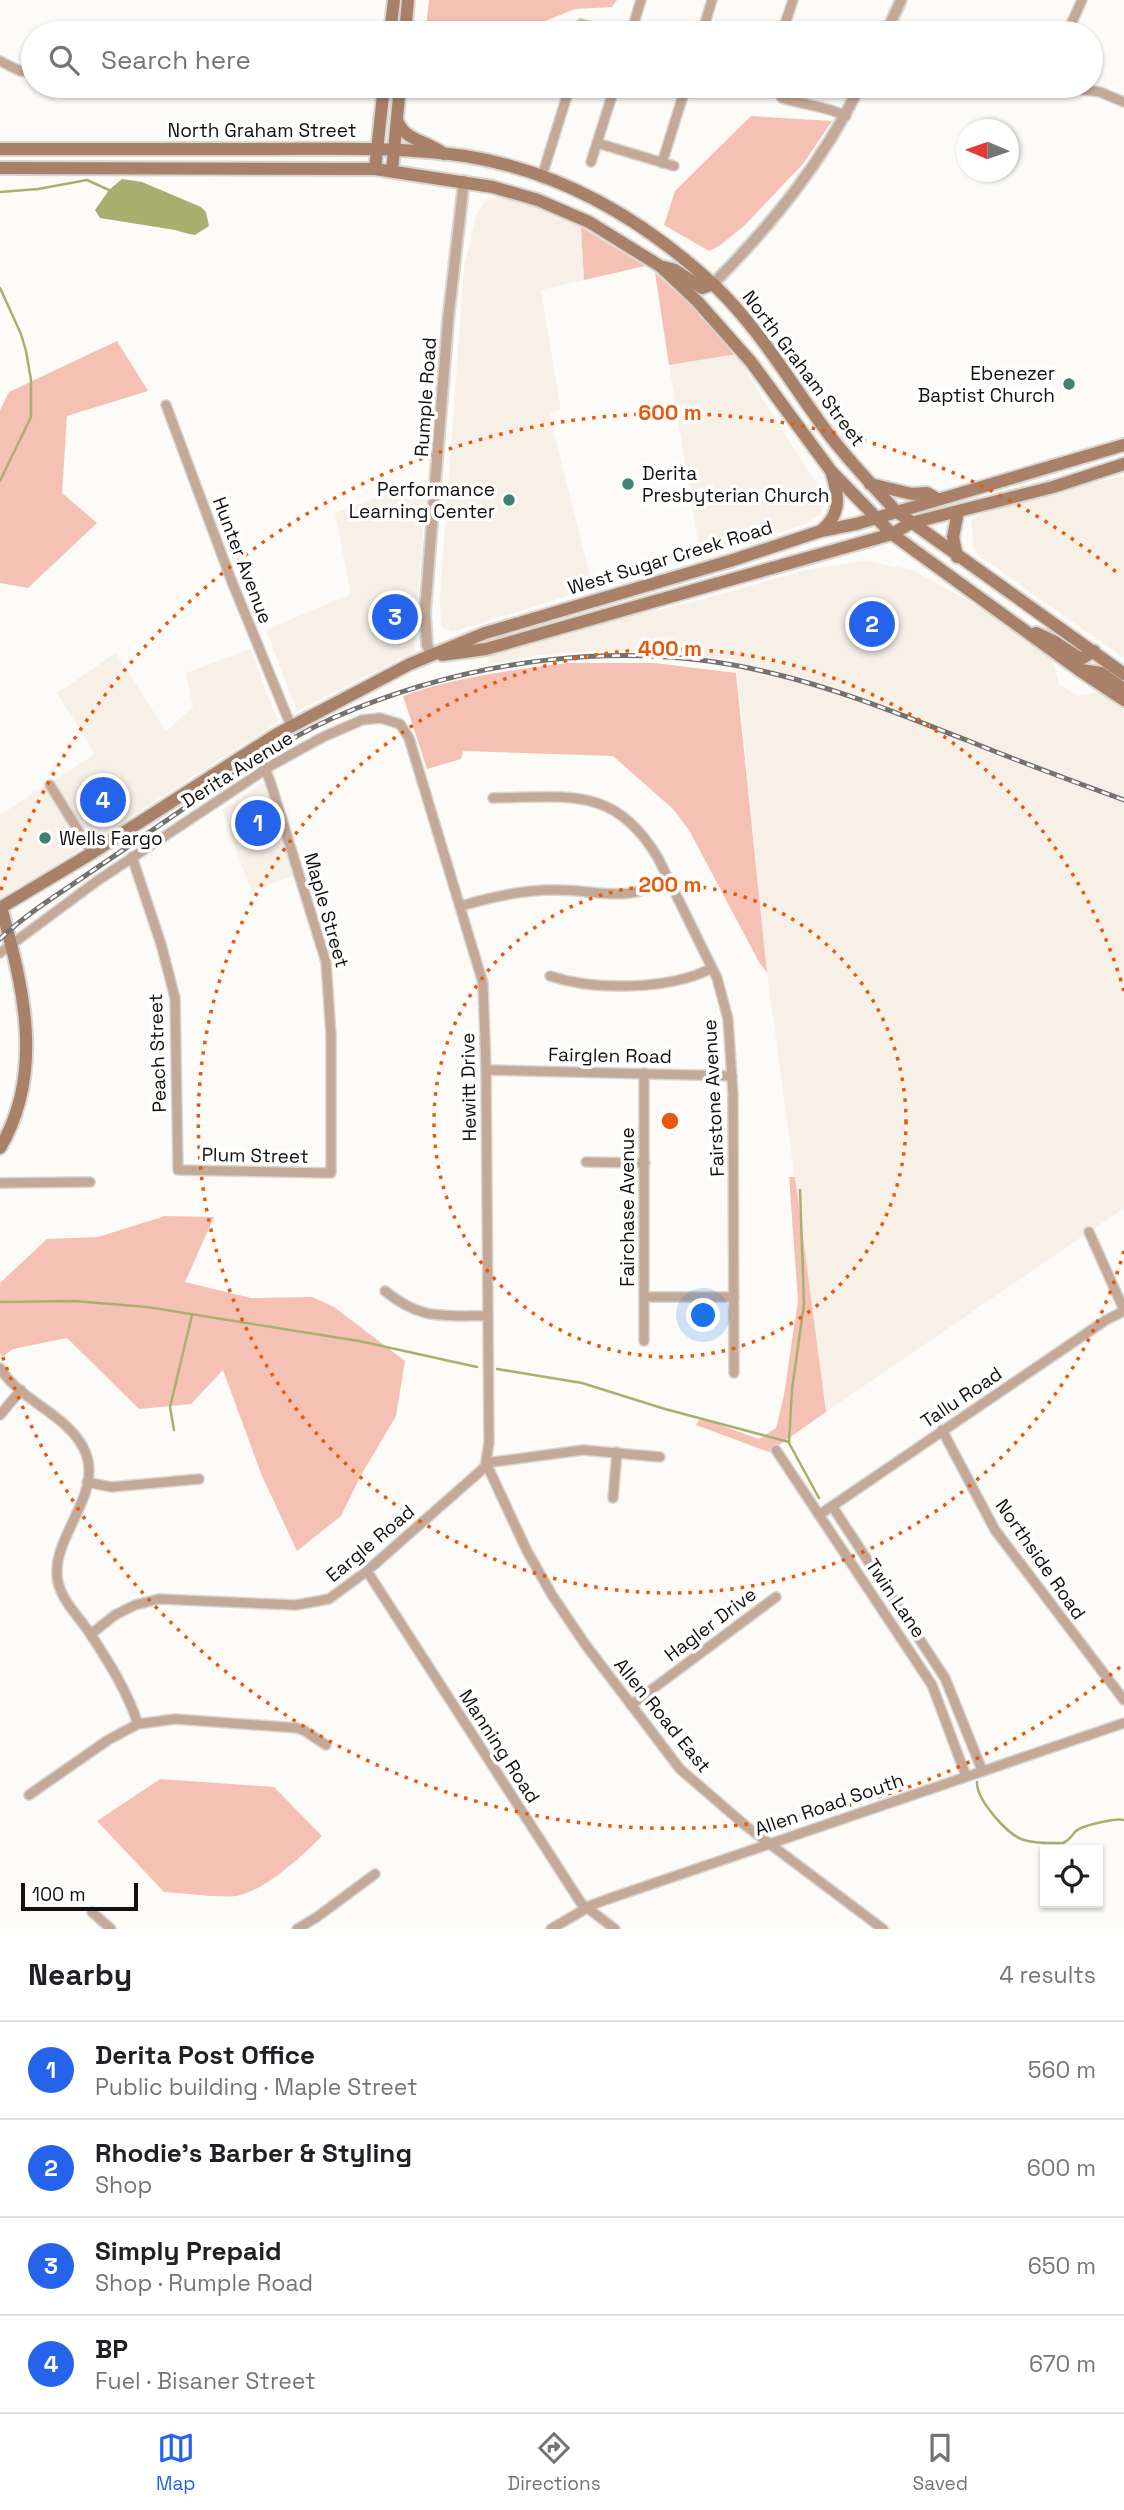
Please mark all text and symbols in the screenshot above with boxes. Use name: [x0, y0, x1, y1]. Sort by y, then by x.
search box: [21, 21, 1103, 98]
icon: search: [45, 41, 83, 79]
text: Search here: [101, 43, 251, 77]
street label: North Graham Street: [168, 118, 356, 143]
north arrow: [956, 119, 1019, 182]
street label: North Graham Street: [737, 285, 870, 451]
street label: Rumple Road: [409, 336, 442, 458]
place label: Ebenezer Baptist Church: [918, 361, 1055, 408]
marker: Ebenezer Baptist Church: [1061, 376, 1077, 392]
text: 600 m: [638, 399, 702, 426]
place label: Derita Presbyterian Church: [642, 461, 829, 508]
marker: Derita Presbyterian Church: [620, 476, 636, 492]
place label: Performance Learning Center: [349, 477, 495, 524]
marker: Performance Learning Center: [501, 492, 517, 508]
street label: Hunter Avenue: [207, 493, 278, 627]
street label: West Sugar Creek Road: [565, 514, 776, 601]
pin: 3: [372, 591, 418, 643]
pin: 2: [849, 598, 895, 650]
text: 400 m: [638, 635, 702, 662]
street label: Derita Avenue: [177, 725, 298, 814]
pin: 4: [80, 774, 126, 826]
pin: 1: [235, 797, 281, 849]
place label: Wells Fargo: [59, 826, 163, 851]
marker: Wells Fargo: [37, 830, 53, 846]
street label: Maple Street: [298, 850, 355, 971]
text: 200 m: [639, 871, 701, 898]
street label: Peach Street: [143, 993, 172, 1113]
street label: Fairstone Avenue: [697, 1019, 730, 1177]
street label: Hewitt Drive: [455, 1032, 482, 1142]
street label: Fairglen Road: [548, 1042, 672, 1069]
centre of rings: [658, 1109, 682, 1133]
street label: Fairchase Avenue: [615, 1127, 640, 1287]
street label: Plum Street: [201, 1142, 309, 1169]
your location: [686, 1298, 720, 1332]
street label: Tallu Road: [916, 1361, 1007, 1434]
street label: Northside Road: [990, 1494, 1091, 1624]
street label: Eargle Road: [321, 1499, 420, 1588]
street label: Twin Lane: [860, 1554, 931, 1643]
street label: Hagler Drive: [659, 1582, 761, 1667]
street label: Allen Road East: [609, 1653, 717, 1778]
street label: Manning Road: [454, 1685, 546, 1808]
street label: Allen Road South: [751, 1767, 907, 1842]
map controls: [1040, 1845, 1103, 1908]
button: locate: [1040, 1845, 1103, 1908]
scale bar: [21, 1880, 138, 1912]
text: 100 m: [32, 1882, 86, 1907]
text: Nearby: [28, 1955, 132, 1994]
text: 4 results: [999, 1960, 1096, 1990]
text: Derita Post Office: [95, 2038, 315, 2072]
text: 1: [46, 2055, 56, 2085]
text: 560 m: [1028, 2055, 1096, 2085]
text: Public building · Maple Street: [95, 2072, 418, 2102]
text: Rhodie's Barber & Styling: [95, 2136, 412, 2170]
text: 2: [44, 2153, 58, 2183]
text: 600 m: [1027, 2153, 1096, 2183]
text: Shop: [95, 2170, 152, 2200]
text: Simply Prepaid: [95, 2234, 282, 2268]
text: 3: [44, 2251, 58, 2281]
text: 650 m: [1028, 2251, 1096, 2281]
text: Shop · Rumple Road: [95, 2268, 313, 2298]
text: BP: [95, 2332, 128, 2366]
text: 4: [44, 2349, 58, 2379]
text: 670 m: [1029, 2349, 1096, 2379]
text: Fuel · Bisaner Street: [95, 2366, 316, 2396]
tab: Map: [156, 2429, 196, 2496]
tab: Directions: [508, 2429, 601, 2496]
tab: Saved: [913, 2429, 968, 2496]

